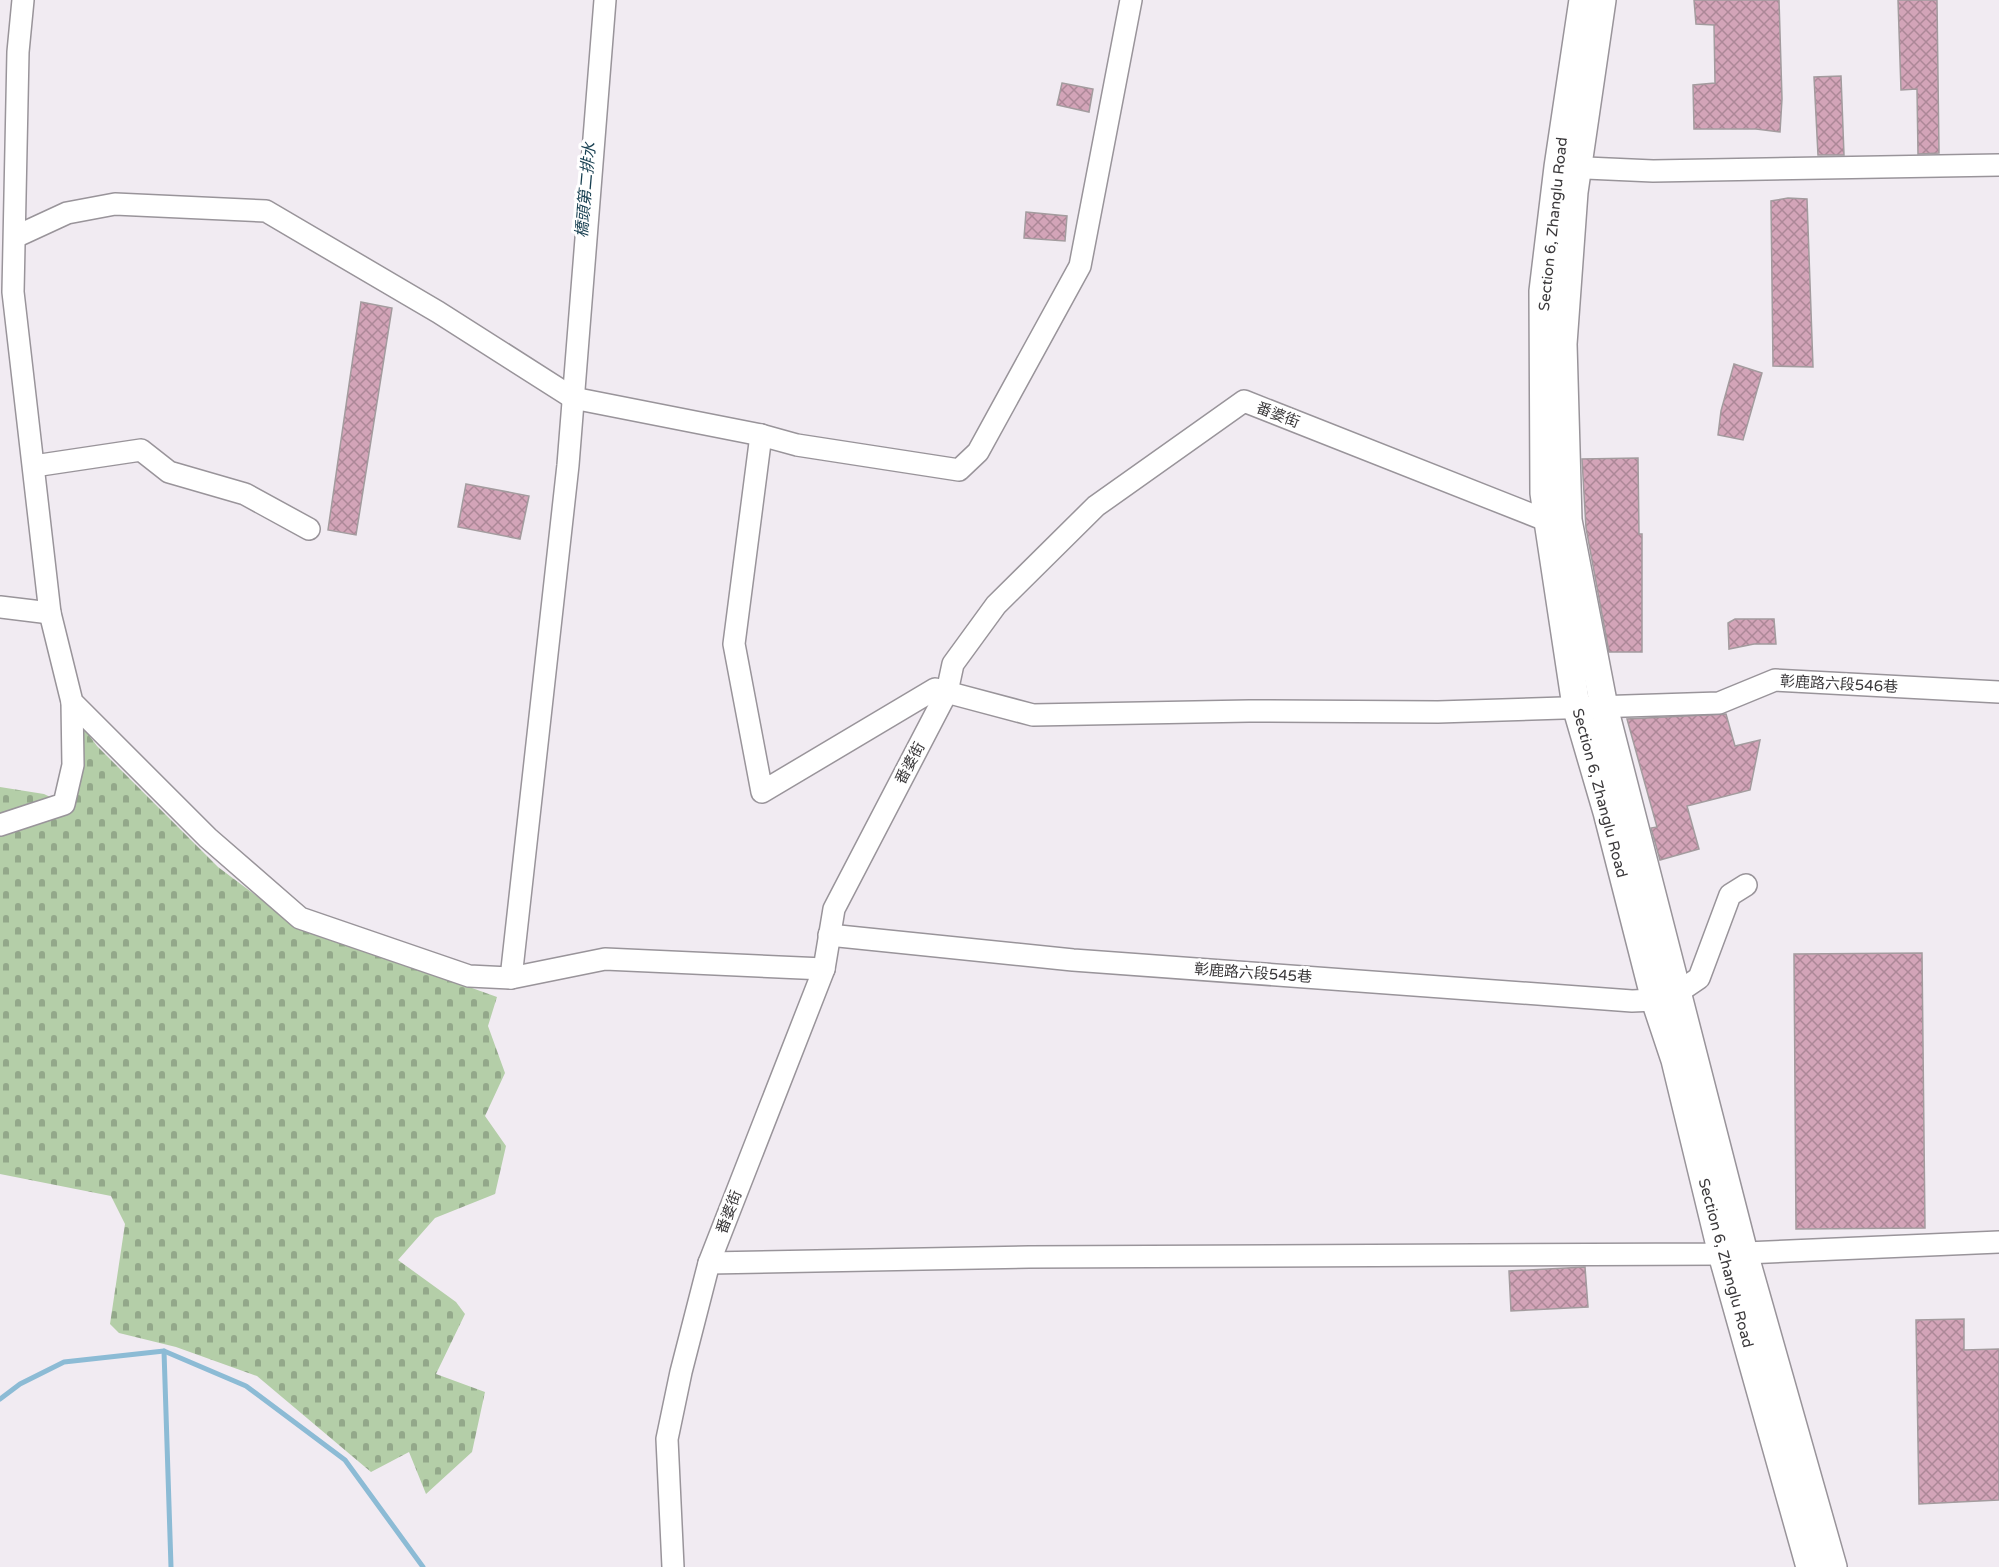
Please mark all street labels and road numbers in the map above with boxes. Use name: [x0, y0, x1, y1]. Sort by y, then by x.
street label: Section 6, Zhanglu Road: [1535, 136, 1571, 312]
street label: 番婆街: [1254, 399, 1302, 431]
street label: 彰鹿路六段546巷: [1779, 672, 1899, 696]
street label: Section 6, Zhanglu Road: [1569, 706, 1631, 880]
street label: 番婆街: [891, 739, 929, 787]
street label: 彰鹿路六段545巷: [1193, 960, 1313, 986]
street label: Section 6, Zhanglu Road: [1695, 1176, 1757, 1350]
street label: 番婆街: [713, 1188, 745, 1236]

